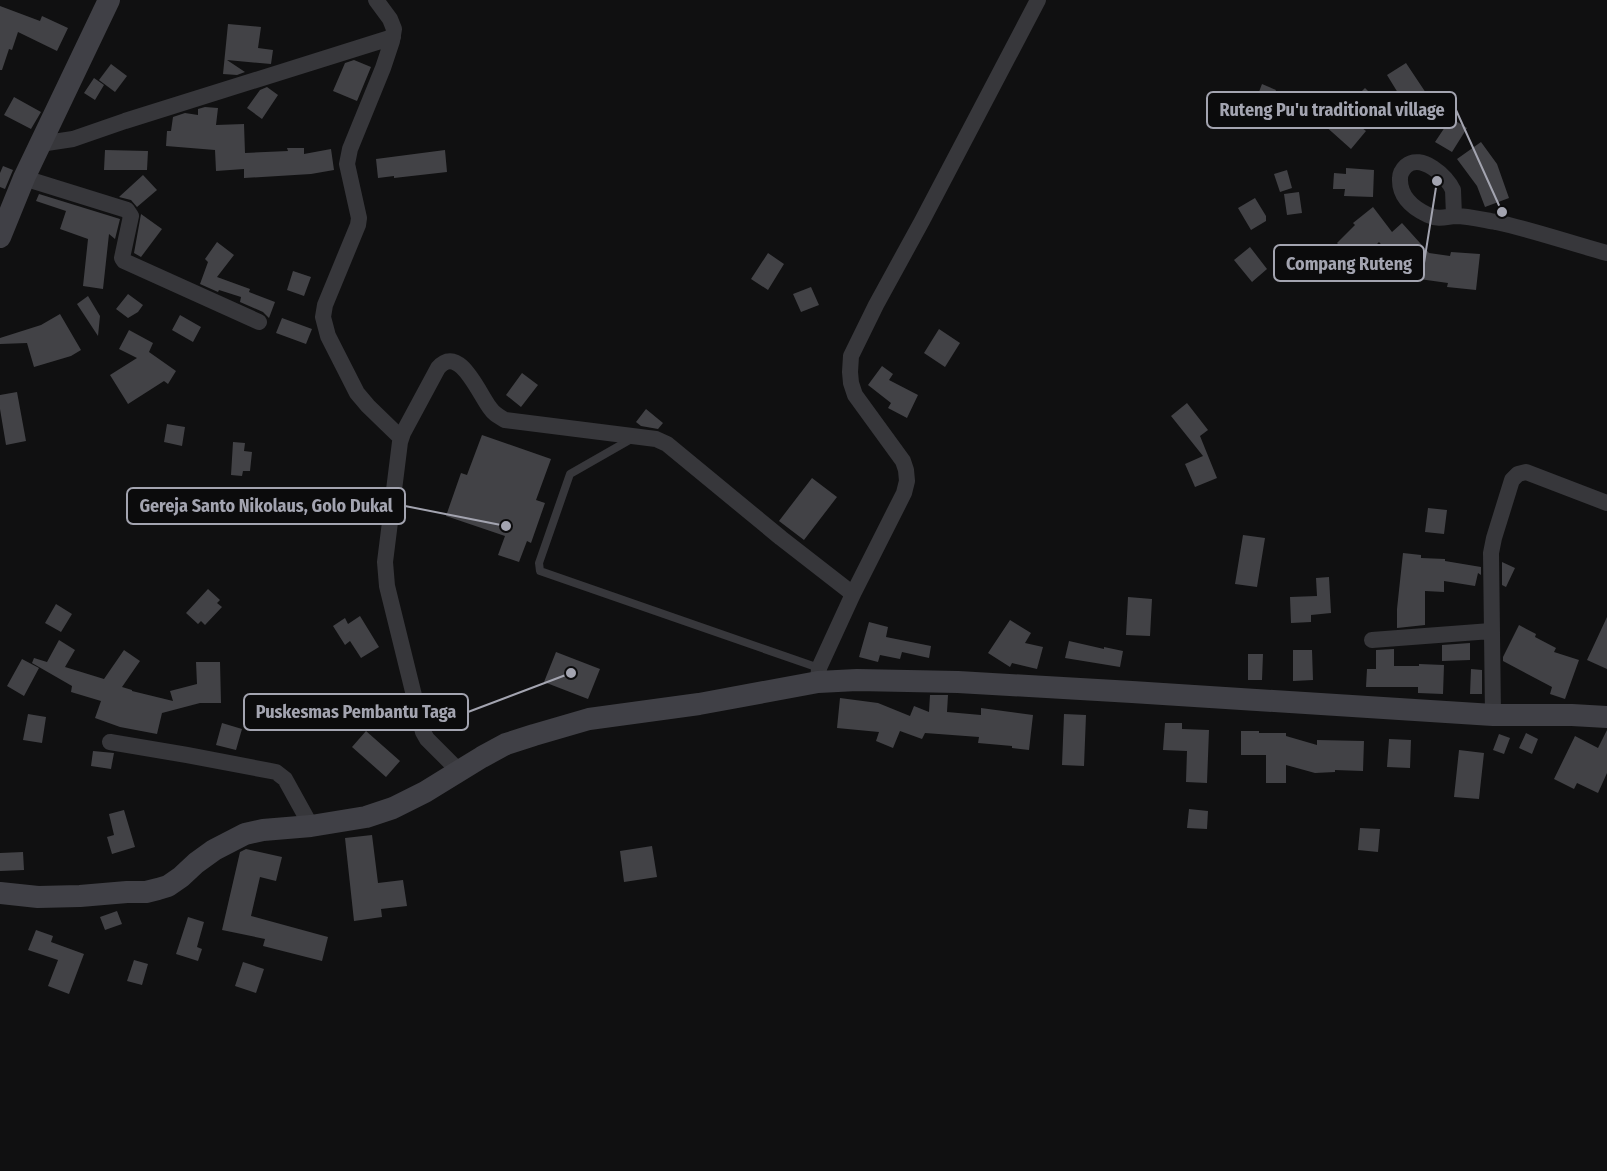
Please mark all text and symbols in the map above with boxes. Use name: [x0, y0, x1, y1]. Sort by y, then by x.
callout: Ruteng Pu'u traditional village: [1207, 92, 1456, 128]
text: Ruteng Pu'u traditional village: [1219, 99, 1445, 121]
callout: Compang Ruteng: [1274, 245, 1424, 281]
text: Compang Ruteng: [1286, 253, 1412, 275]
callout: Gereja Santo Nikolaus, Golo Dukal: [127, 488, 405, 524]
text: Gereja Santo Nikolaus, Golo Dukal: [139, 495, 393, 517]
callout: Puskesmas Pembantu Taga: [244, 694, 468, 730]
text: Puskesmas Pembantu Taga: [256, 701, 456, 723]

